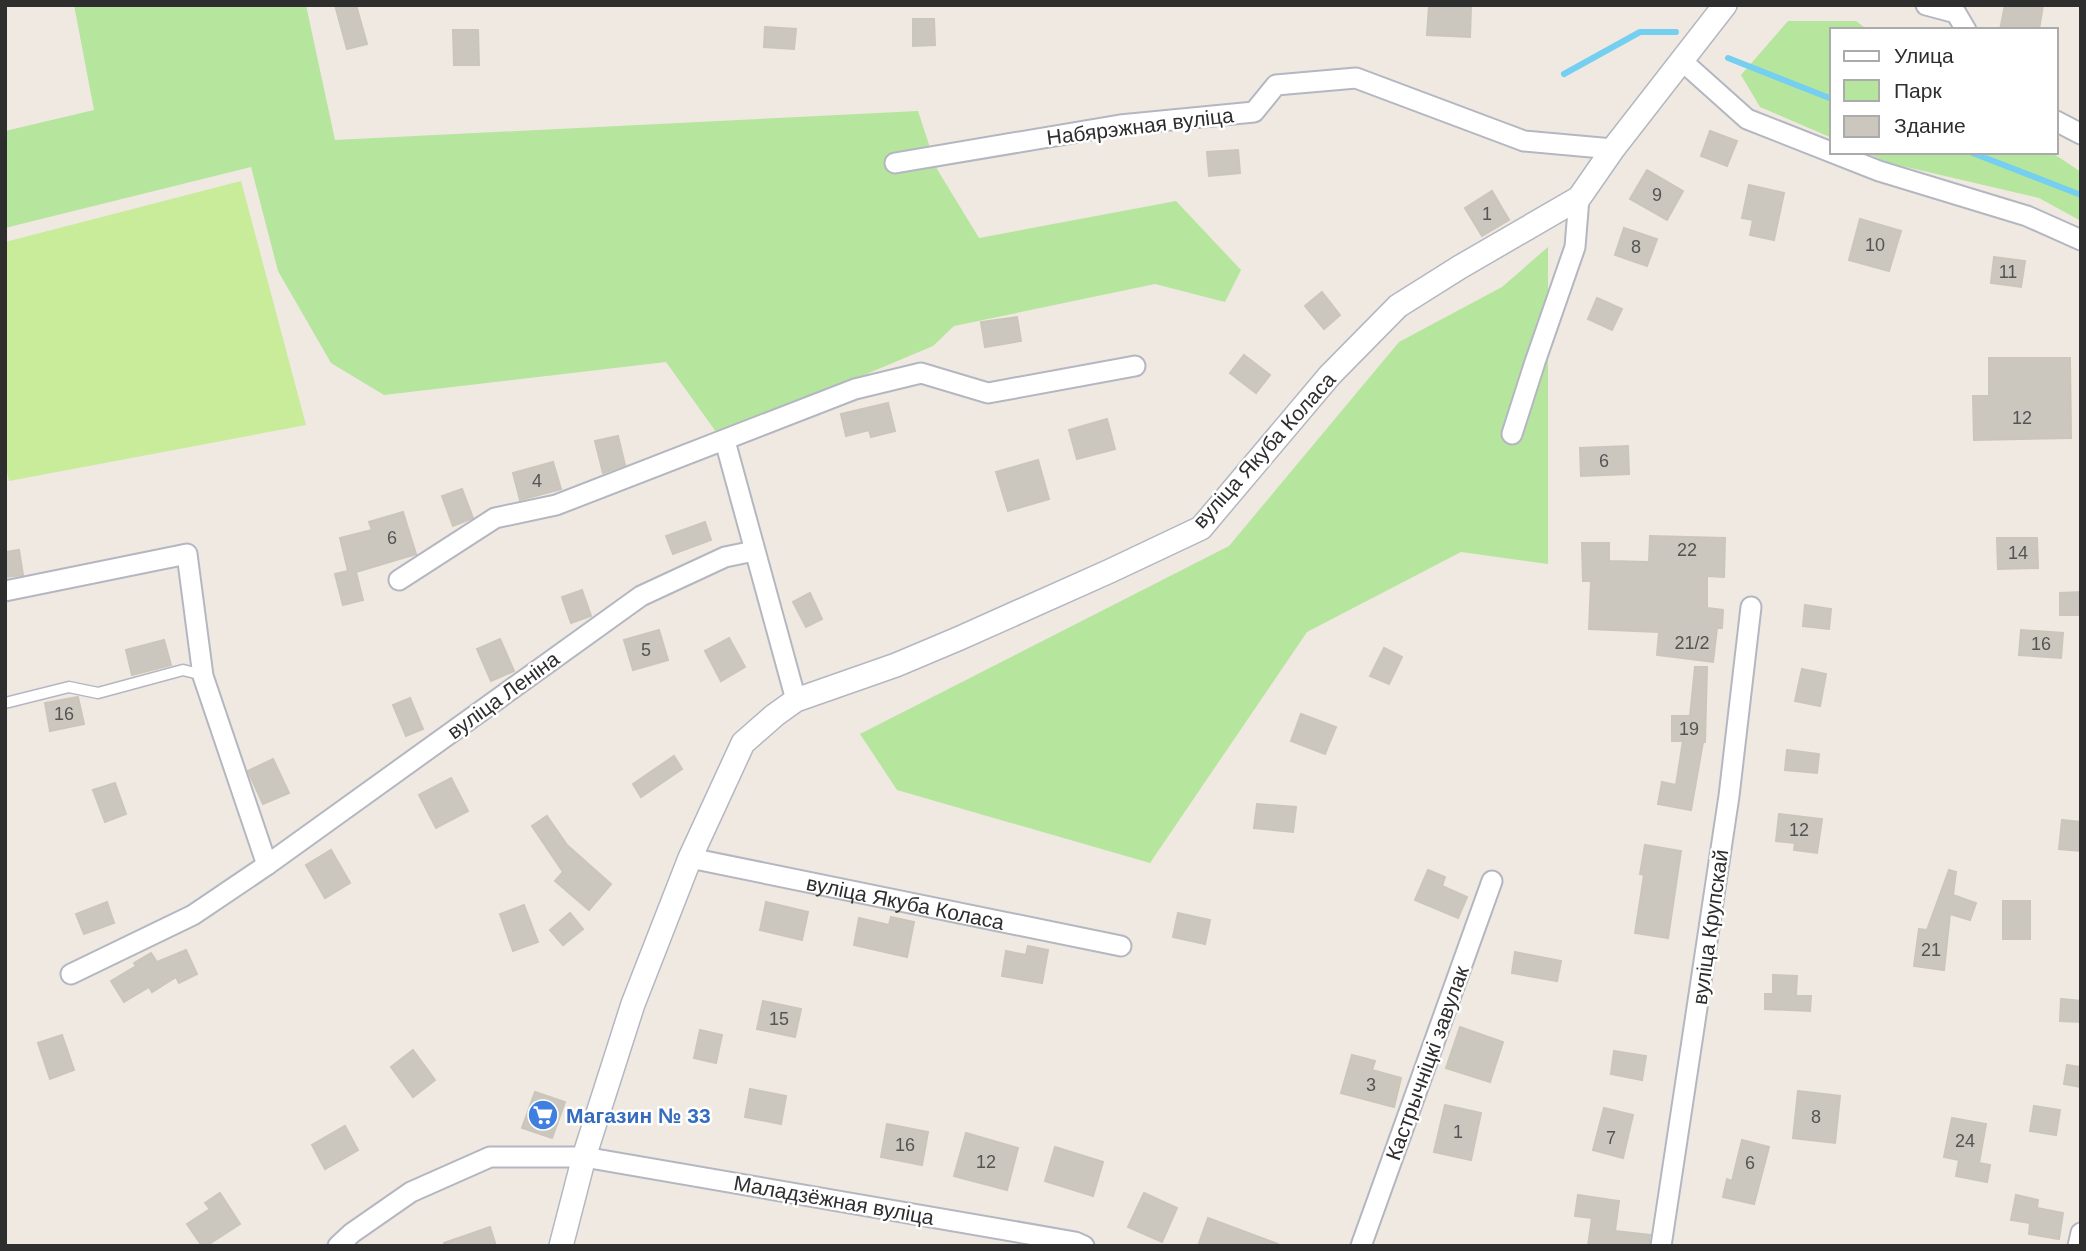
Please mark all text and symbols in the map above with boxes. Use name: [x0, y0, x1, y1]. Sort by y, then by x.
legend: [1830, 28, 2058, 154]
text: Улица: [1894, 44, 1954, 67]
text: Парк: [1894, 79, 1942, 102]
street label: Набярэжная вуліца: [1045, 103, 1235, 149]
text: Здание: [1894, 114, 1966, 137]
house number: 9: [1652, 185, 1662, 205]
house number: 1: [1482, 204, 1492, 224]
house number: 10: [1865, 235, 1885, 255]
house number: 8: [1631, 237, 1641, 257]
house number: 11: [1999, 262, 2017, 282]
street label: вуліца Якуба Коласа: [1188, 367, 1340, 532]
house number: 12: [2012, 408, 2032, 428]
house number: 6: [1599, 451, 1609, 471]
house number: 4: [532, 471, 542, 491]
house number: 6: [387, 528, 397, 548]
house number: 22: [1677, 540, 1697, 560]
house number: 14: [2008, 543, 2028, 563]
house number: 21/2: [1674, 633, 1710, 653]
house number: 16: [2031, 634, 2051, 654]
house number: 5: [641, 640, 651, 660]
street label: вуліца Леніна: [443, 647, 563, 743]
house number: 16: [54, 704, 74, 724]
house number: 19: [1679, 719, 1699, 739]
house number: 12: [1789, 820, 1809, 840]
street label: вуліца Крупскай: [1688, 848, 1732, 1006]
street label: вуліца Якуба Коласа: [805, 871, 1007, 933]
house number: 21: [1921, 940, 1941, 960]
street label: Кастрычніцкі завулак: [1381, 962, 1473, 1163]
house number: 15: [769, 1009, 789, 1029]
house number: 3: [1366, 1075, 1376, 1095]
supermarket icon: Магазин № 33: [526, 1098, 560, 1132]
place label: Магазин № 33: [566, 1104, 711, 1127]
house number: 8: [1811, 1107, 1821, 1127]
house number: 1: [1453, 1122, 1463, 1142]
house number: 7: [1606, 1128, 1616, 1148]
house number: 24: [1955, 1131, 1975, 1151]
house number: 16: [895, 1135, 915, 1155]
house number: 12: [976, 1152, 996, 1172]
house number: 6: [1745, 1153, 1755, 1173]
street label: Маладзёжная вуліца: [732, 1171, 936, 1229]

